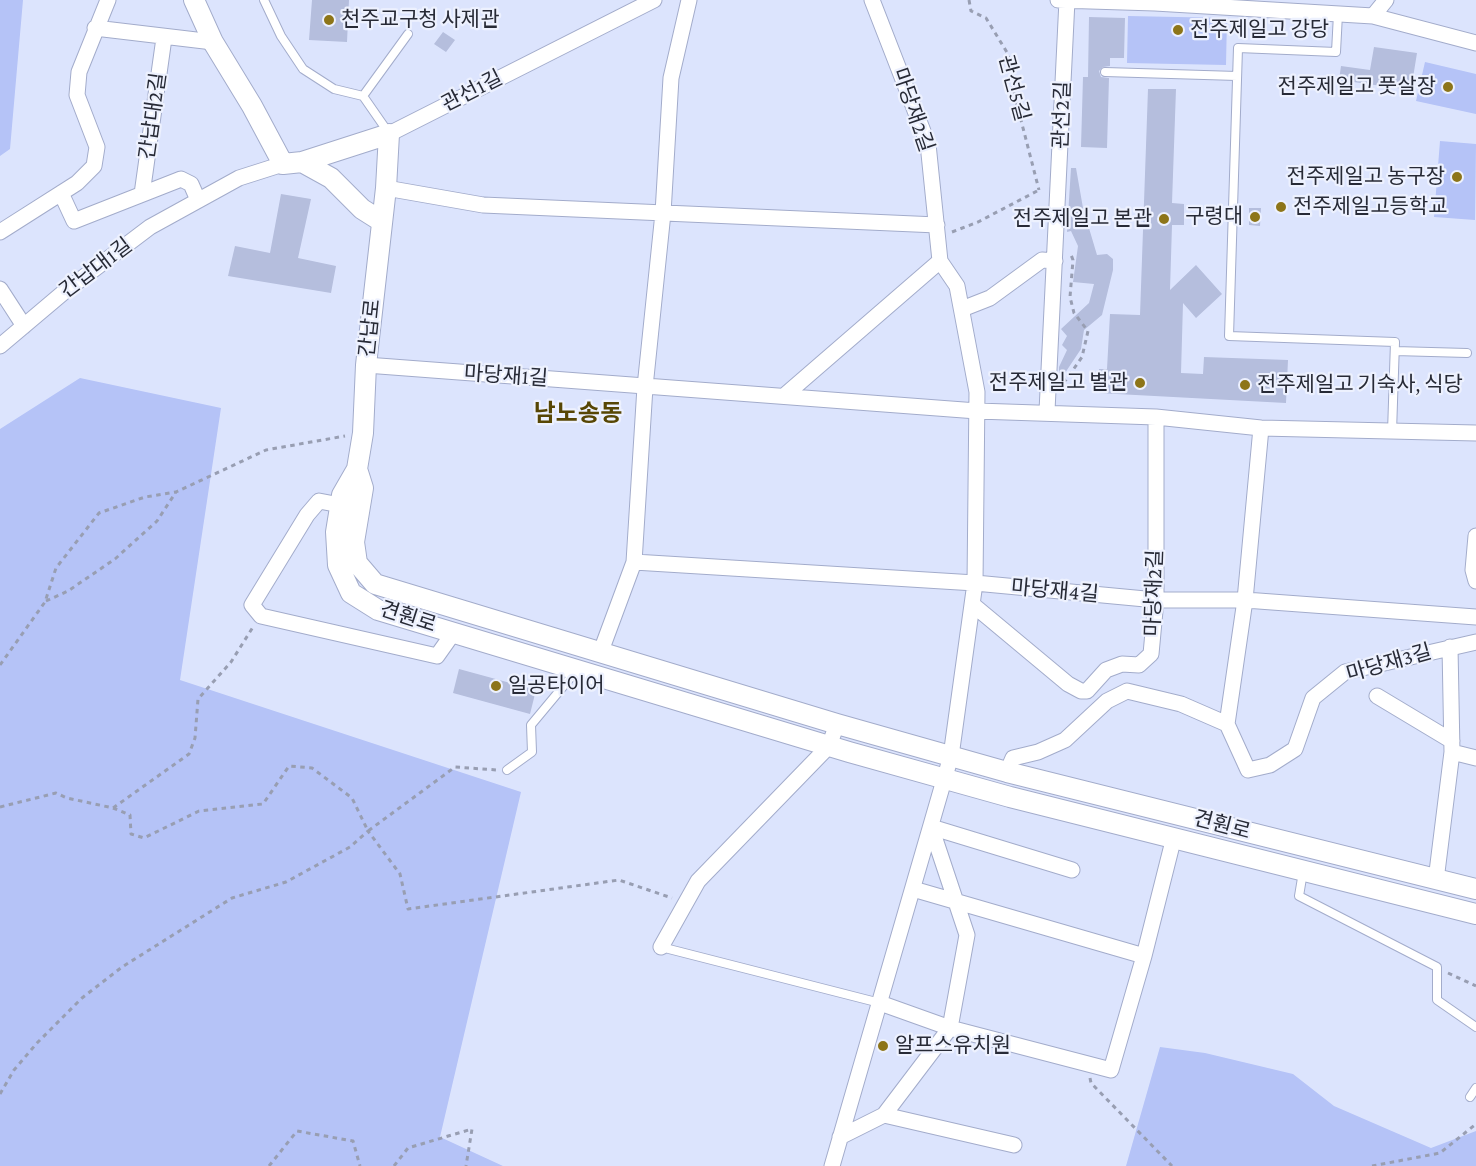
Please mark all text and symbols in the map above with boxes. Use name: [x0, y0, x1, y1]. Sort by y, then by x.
place label: 천주교구청 사제관: [341, 7, 499, 33]
marker: 천주교구청 사제관: [322, 13, 336, 27]
place label: 전주제일고 강당: [1190, 17, 1329, 43]
marker: 전주제일고 강당: [1171, 23, 1185, 37]
street label: 관선5길: [993, 52, 1035, 124]
street label: 관선1길: [437, 65, 507, 117]
street label: 마당재2길: [887, 65, 939, 155]
street label: 간납대2길: [134, 71, 172, 161]
place label: 전주제일고 풋살장: [1278, 74, 1436, 100]
marker: 전주제일고 풋살장: [1441, 80, 1455, 94]
street label: 관선2길: [1048, 81, 1076, 149]
place label: 전주제일고 농구장: [1287, 164, 1445, 190]
marker: 전주제일고 농구장: [1450, 170, 1464, 184]
place label: 전주제일고등학교: [1293, 194, 1448, 220]
marker: 전주제일고등학교: [1274, 200, 1288, 214]
place label: 구령대: [1185, 204, 1243, 230]
place label: 전주제일고 본관: [1013, 206, 1152, 232]
marker: 구령대: [1248, 210, 1262, 224]
marker: 전주제일고 본관: [1157, 212, 1171, 226]
street label: 간납대1길: [55, 233, 137, 303]
street label: 간납로: [354, 298, 386, 358]
street label: 마당재1길: [463, 360, 549, 392]
place label: 전주제일고 별관: [989, 370, 1128, 396]
place label: 전주제일고 기숙사, 식당: [1257, 372, 1463, 398]
marker: 전주제일고 별관: [1133, 376, 1147, 390]
marker: 전주제일고 기숙사, 식당: [1238, 378, 1252, 392]
district label: 남노송동: [534, 400, 622, 428]
street label: 마당재2길: [1140, 549, 1168, 637]
street label: 마당재4길: [1010, 575, 1100, 607]
street label: 견훤로: [377, 596, 439, 638]
street label: 마당재3길: [1344, 639, 1434, 687]
place label: 일공타이어: [508, 673, 605, 699]
marker: 일공타이어: [489, 679, 503, 693]
street label: 견훤로: [1191, 805, 1253, 845]
place label: 알프스유치원: [895, 1033, 1011, 1059]
marker: 알프스유치원: [876, 1039, 890, 1053]

